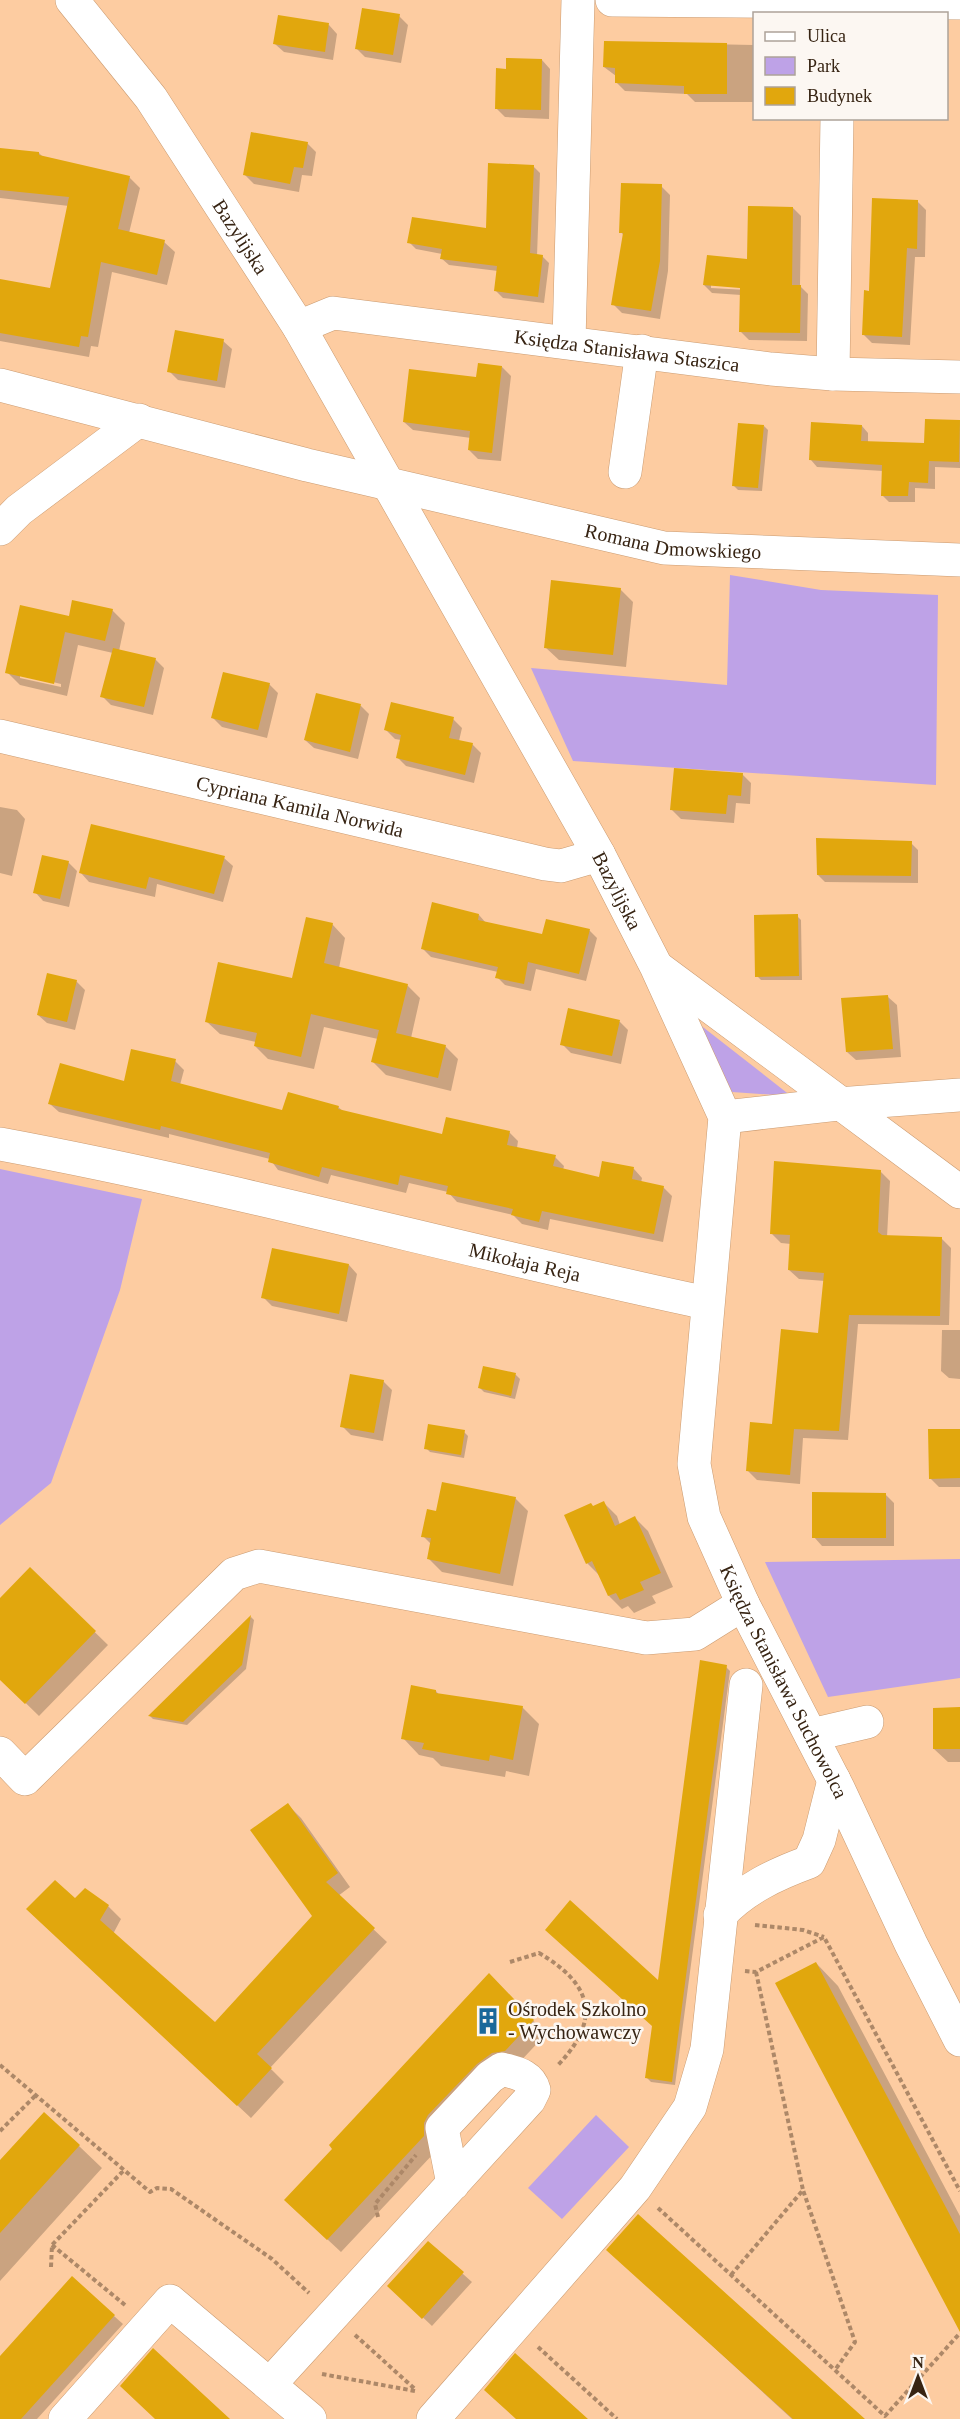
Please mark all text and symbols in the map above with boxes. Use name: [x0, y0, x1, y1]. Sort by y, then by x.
legend: [753, 12, 948, 120]
text: Ulica: [807, 26, 846, 46]
text: Park: [807, 56, 840, 76]
text: Budynek: [807, 86, 872, 106]
street label: Bazylijska: [208, 195, 273, 278]
street label: Księdza Stanisława Staszica: [513, 325, 741, 376]
street label: Romana Dmowskiego: [583, 519, 762, 564]
street label: Cypriana Kamila Norwida: [194, 771, 406, 841]
street label: Bazylijska: [588, 848, 646, 933]
street label: Mikołaja Reja: [467, 1238, 583, 1286]
street label: Księdza Stanisława Suchowolca: [716, 1561, 852, 1802]
place label: Ośrodek Szkolno - Wychowawczy: [508, 1998, 646, 2044]
building icon: Ośrodek Szkolno - Wychowawczy: [473, 2006, 503, 2036]
north arrow: [888, 2347, 948, 2407]
text: N: [912, 2354, 924, 2371]

